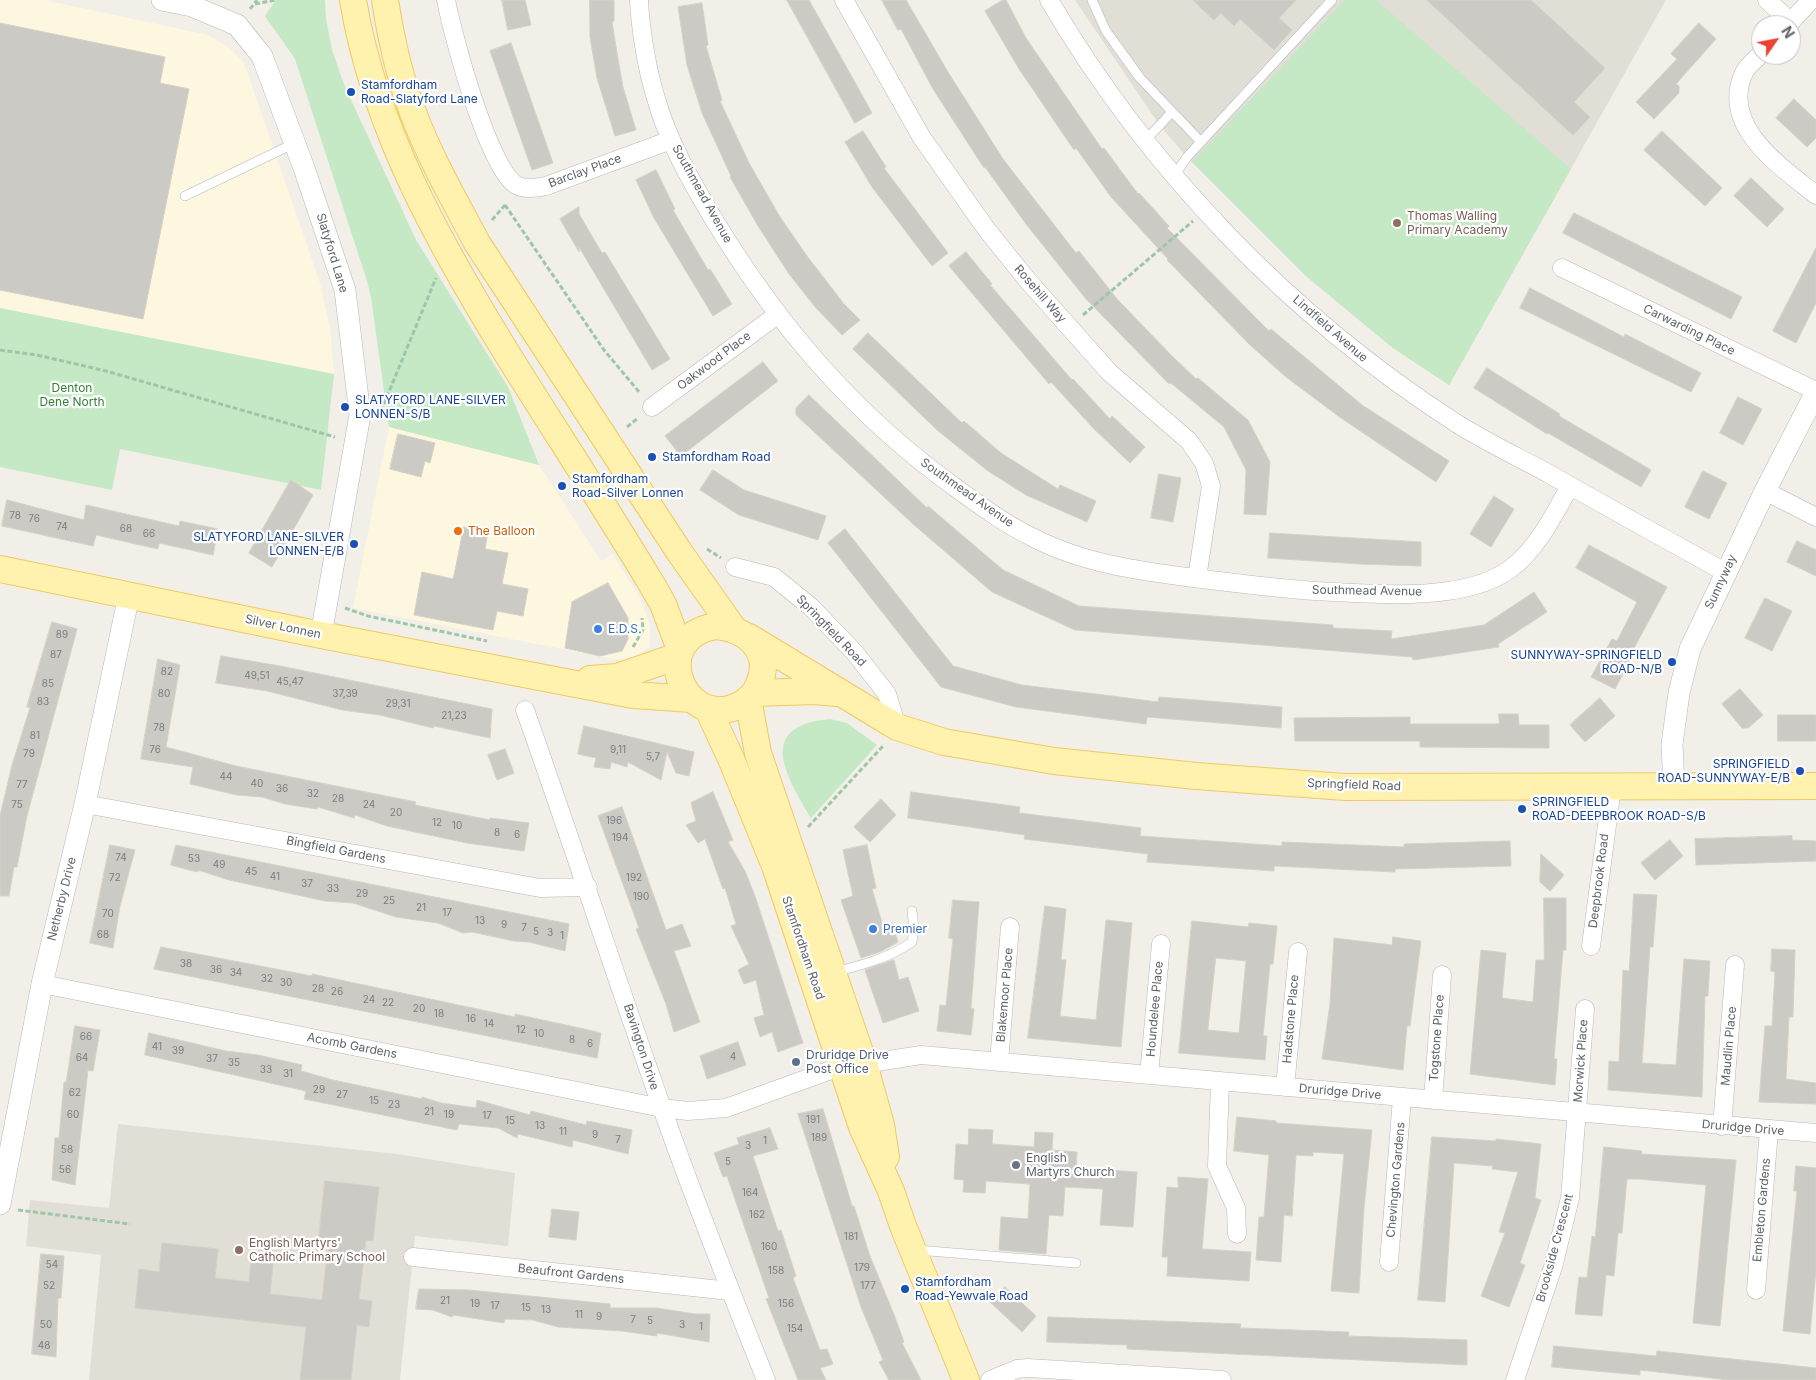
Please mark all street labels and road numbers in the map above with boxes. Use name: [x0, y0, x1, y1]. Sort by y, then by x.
street label: Southmead Avenue: [669, 142, 735, 246]
street label: Barclay Place: [547, 151, 623, 191]
street label: Slatyford Lane: [313, 212, 351, 294]
street label: Rosehill Way: [1011, 262, 1069, 326]
street label: Lindfield Avenue: [1290, 293, 1370, 365]
street label: Carwarding Place: [1641, 302, 1737, 358]
street label: Oakwood Place: [674, 329, 754, 393]
street label: Southmead Avenue: [918, 455, 1016, 531]
street label: Sunnyway: [1702, 552, 1740, 612]
street label: Southmead Avenue: [1312, 583, 1422, 599]
street label: Springfield Road: [793, 592, 869, 670]
street label: Silver Lonnen: [244, 612, 322, 642]
street label: Springfield Road: [1307, 776, 1401, 794]
street label: Bingfield Gardens: [285, 833, 387, 867]
street label: Deepbrook Road: [1586, 833, 1612, 929]
street label: Netherby Drive: [45, 856, 79, 942]
street label: Stamfordham Road: [779, 894, 827, 1002]
street label: Blakemoor Place: [994, 947, 1016, 1043]
street label: Houndelee Place: [1144, 961, 1166, 1057]
street label: Hadstone Place: [1280, 974, 1302, 1064]
street label: Togstone Place: [1427, 994, 1447, 1082]
street label: Bavington Drive: [620, 1002, 662, 1092]
street label: Maudlin Place: [1718, 1006, 1740, 1086]
street label: Morwick Place: [1571, 1019, 1591, 1103]
street label: Acomb Gardens: [306, 1030, 398, 1062]
street label: Druridge Drive: [1298, 1081, 1382, 1103]
street label: Druridge Drive: [1701, 1117, 1785, 1139]
street label: Chevington Gardens: [1384, 1122, 1408, 1238]
street label: Embleton Gardens: [1750, 1157, 1774, 1263]
street label: Brookside Crescent: [1534, 1192, 1576, 1304]
street label: Beaufront Gardens: [517, 1261, 625, 1287]

